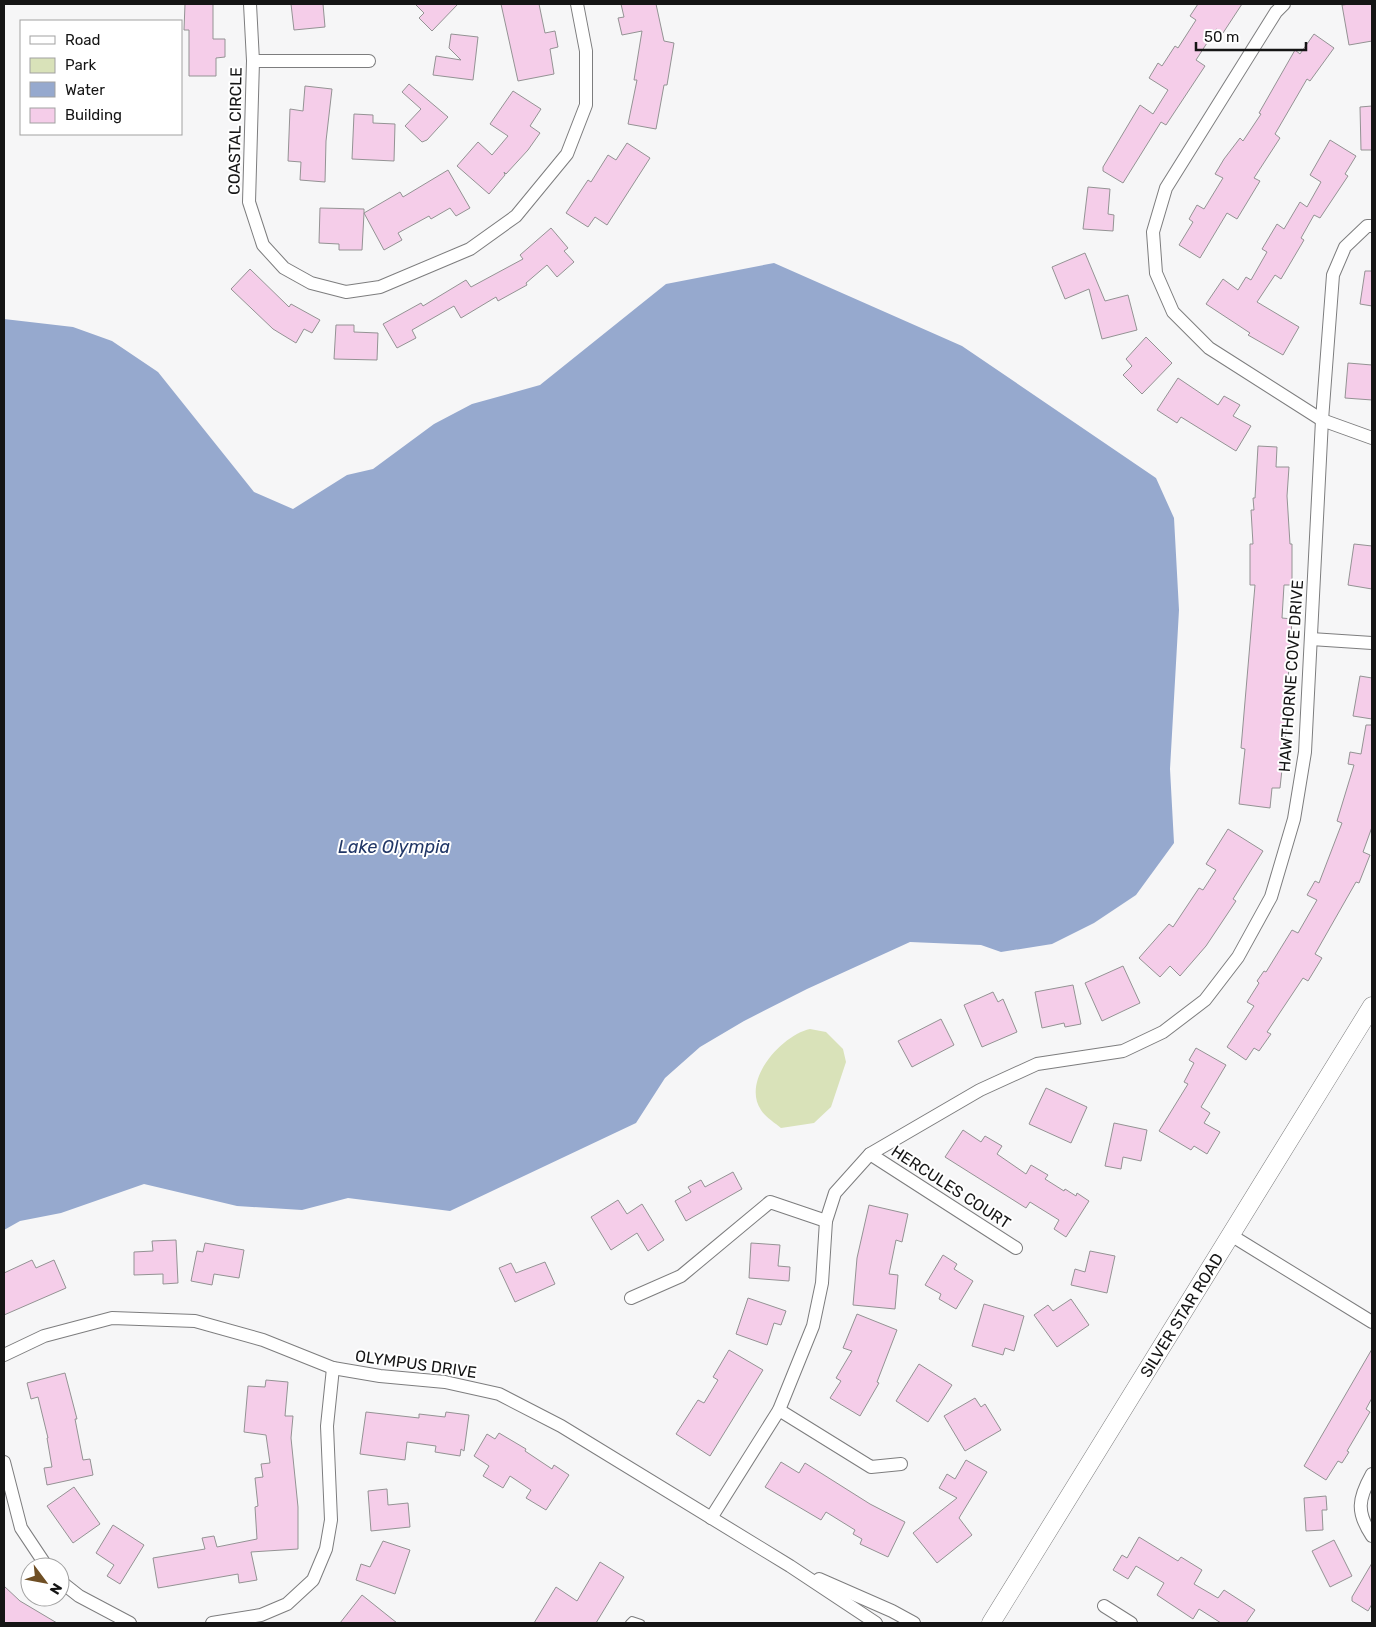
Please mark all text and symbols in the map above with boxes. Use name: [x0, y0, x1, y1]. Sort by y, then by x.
legend: [20, 20, 182, 135]
scale bar: [1196, 20, 1306, 52]
text: 50 m: [1204, 28, 1239, 46]
text: Road: [65, 31, 101, 49]
text: Park: [65, 56, 96, 74]
street label: COASTAL CIRCLE: [224, 67, 246, 195]
text: Water: [65, 81, 105, 99]
text: Building: [65, 106, 122, 124]
street label: HAWTHORNE COVE DRIVE: [1275, 579, 1307, 773]
water label: Lake Olympia: [338, 836, 451, 858]
street label: HERCULES COURT: [888, 1141, 1014, 1233]
street label: SILVER STAR ROAD: [1136, 1249, 1227, 1381]
street label: OLYMPUS DRIVE: [354, 1346, 478, 1382]
north arrow: [20, 1557, 70, 1607]
text: N: [46, 1580, 65, 1597]

